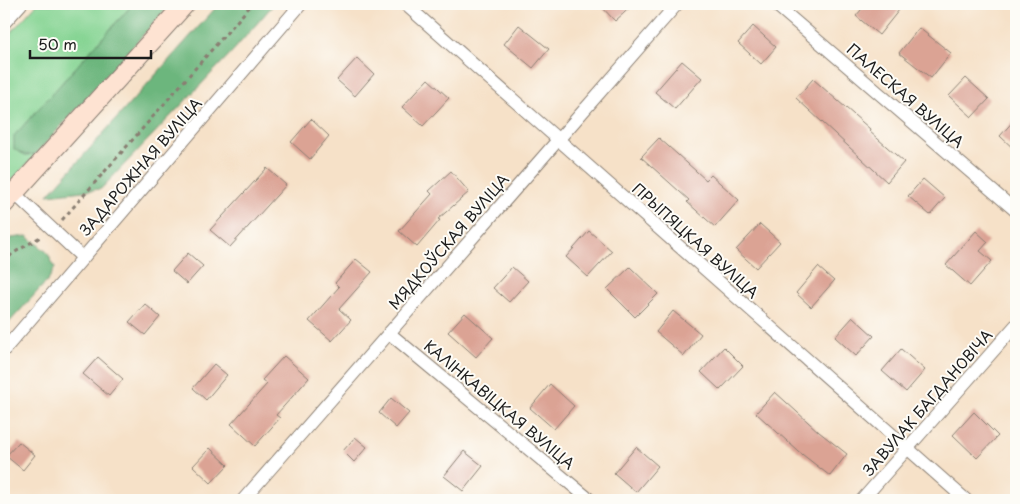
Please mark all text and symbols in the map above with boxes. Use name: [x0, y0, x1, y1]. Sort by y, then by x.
scale bar: [30, 28, 151, 60]
text: 50 m: [38, 32, 77, 55]
street label: ПАЛЕСКАЯ ВУЛІЦА: [842, 37, 970, 153]
street label: ЗАДАРОЖНАЯ ВУЛІЦА: [73, 92, 207, 240]
street label: МЯДКОЎСКАЯ ВУЛІЦА: [382, 168, 514, 314]
street label: ПРЫПЯЦКАЯ ВУЛІЦА: [628, 177, 764, 303]
street label: ЗАВУЛАК БАГДАНОВІЧА: [857, 324, 997, 480]
street label: КАЛІНКАВІЦКАЯ ВУЛІЦА: [420, 334, 580, 474]

